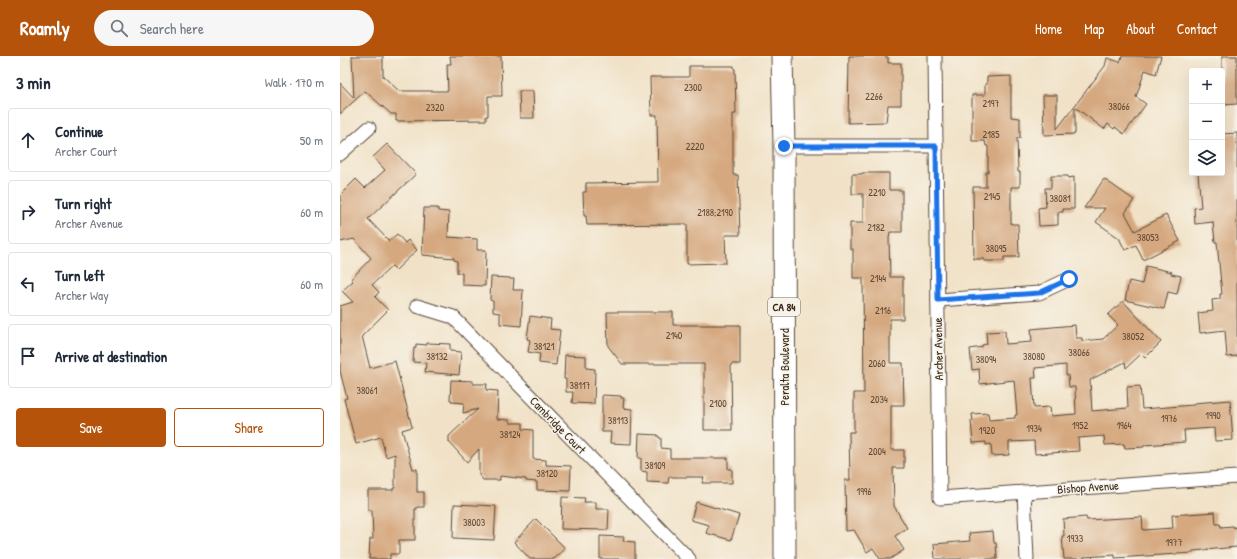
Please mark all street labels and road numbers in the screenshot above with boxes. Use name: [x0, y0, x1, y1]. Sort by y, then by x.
road number: CA 84: [768, 298, 800, 316]
street label: Archer Avenue: [929, 317, 947, 381]
street label: Peralta Boulevard: [776, 328, 793, 406]
street label: Cambridge Court: [526, 392, 590, 458]
street label: Bishop Avenue: [1057, 476, 1120, 498]

